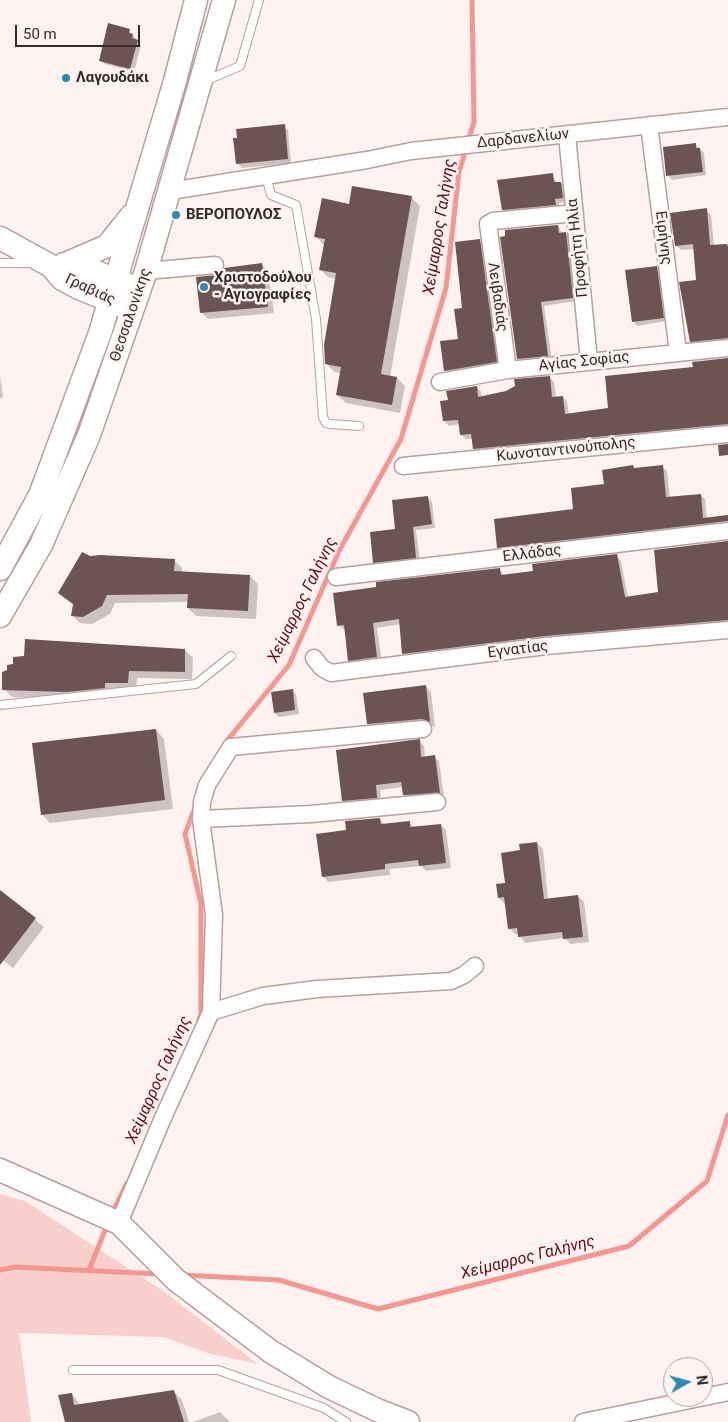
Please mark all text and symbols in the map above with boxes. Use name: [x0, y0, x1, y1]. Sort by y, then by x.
scale bar: [18, 15, 142, 47]
text: 50 m: [23, 25, 57, 43]
place label: Λαγουδάκι: [76, 69, 149, 87]
marker: Λαγουδάκι: [60, 72, 72, 84]
street label: Δαρδανελίων: [476, 125, 570, 153]
water label: Χείμαρρος Γαλήνης: [420, 158, 460, 296]
street label: Προφήτη Ηλία: [564, 198, 592, 298]
place label: ΒΕΡΟΠΟΥΛΟΣ: [186, 206, 281, 224]
marker: ΒΕΡΟΠΟΥΛΟΣ: [170, 209, 182, 221]
street label: Ειρήνης: [651, 210, 675, 266]
street label: Λειβαδιάς: [483, 261, 511, 333]
street label: Θεσσαλονίκης: [107, 266, 155, 364]
place label: Χριστοδούλου - Αγιογραφίες: [214, 269, 312, 304]
street label: Γραβιάς: [62, 271, 118, 309]
marker: Χριστοδούλου - Αγιογραφίες: [198, 281, 210, 293]
street label: Αγίας Σοφίας: [538, 348, 630, 376]
street label: Κωνσταντινούπολης: [496, 434, 636, 466]
water label: Χείμαρρος Γαλήνης: [264, 534, 342, 666]
street label: Ελλάδας: [502, 541, 562, 567]
street label: Εγνατίας: [487, 637, 549, 663]
water label: Χείμαρρος Γαλήνης: [122, 1013, 196, 1147]
water label: Χείμαρρος Γαλήνης: [459, 1232, 597, 1284]
north arrow: [663, 1357, 713, 1407]
text: N: [693, 1374, 710, 1386]

